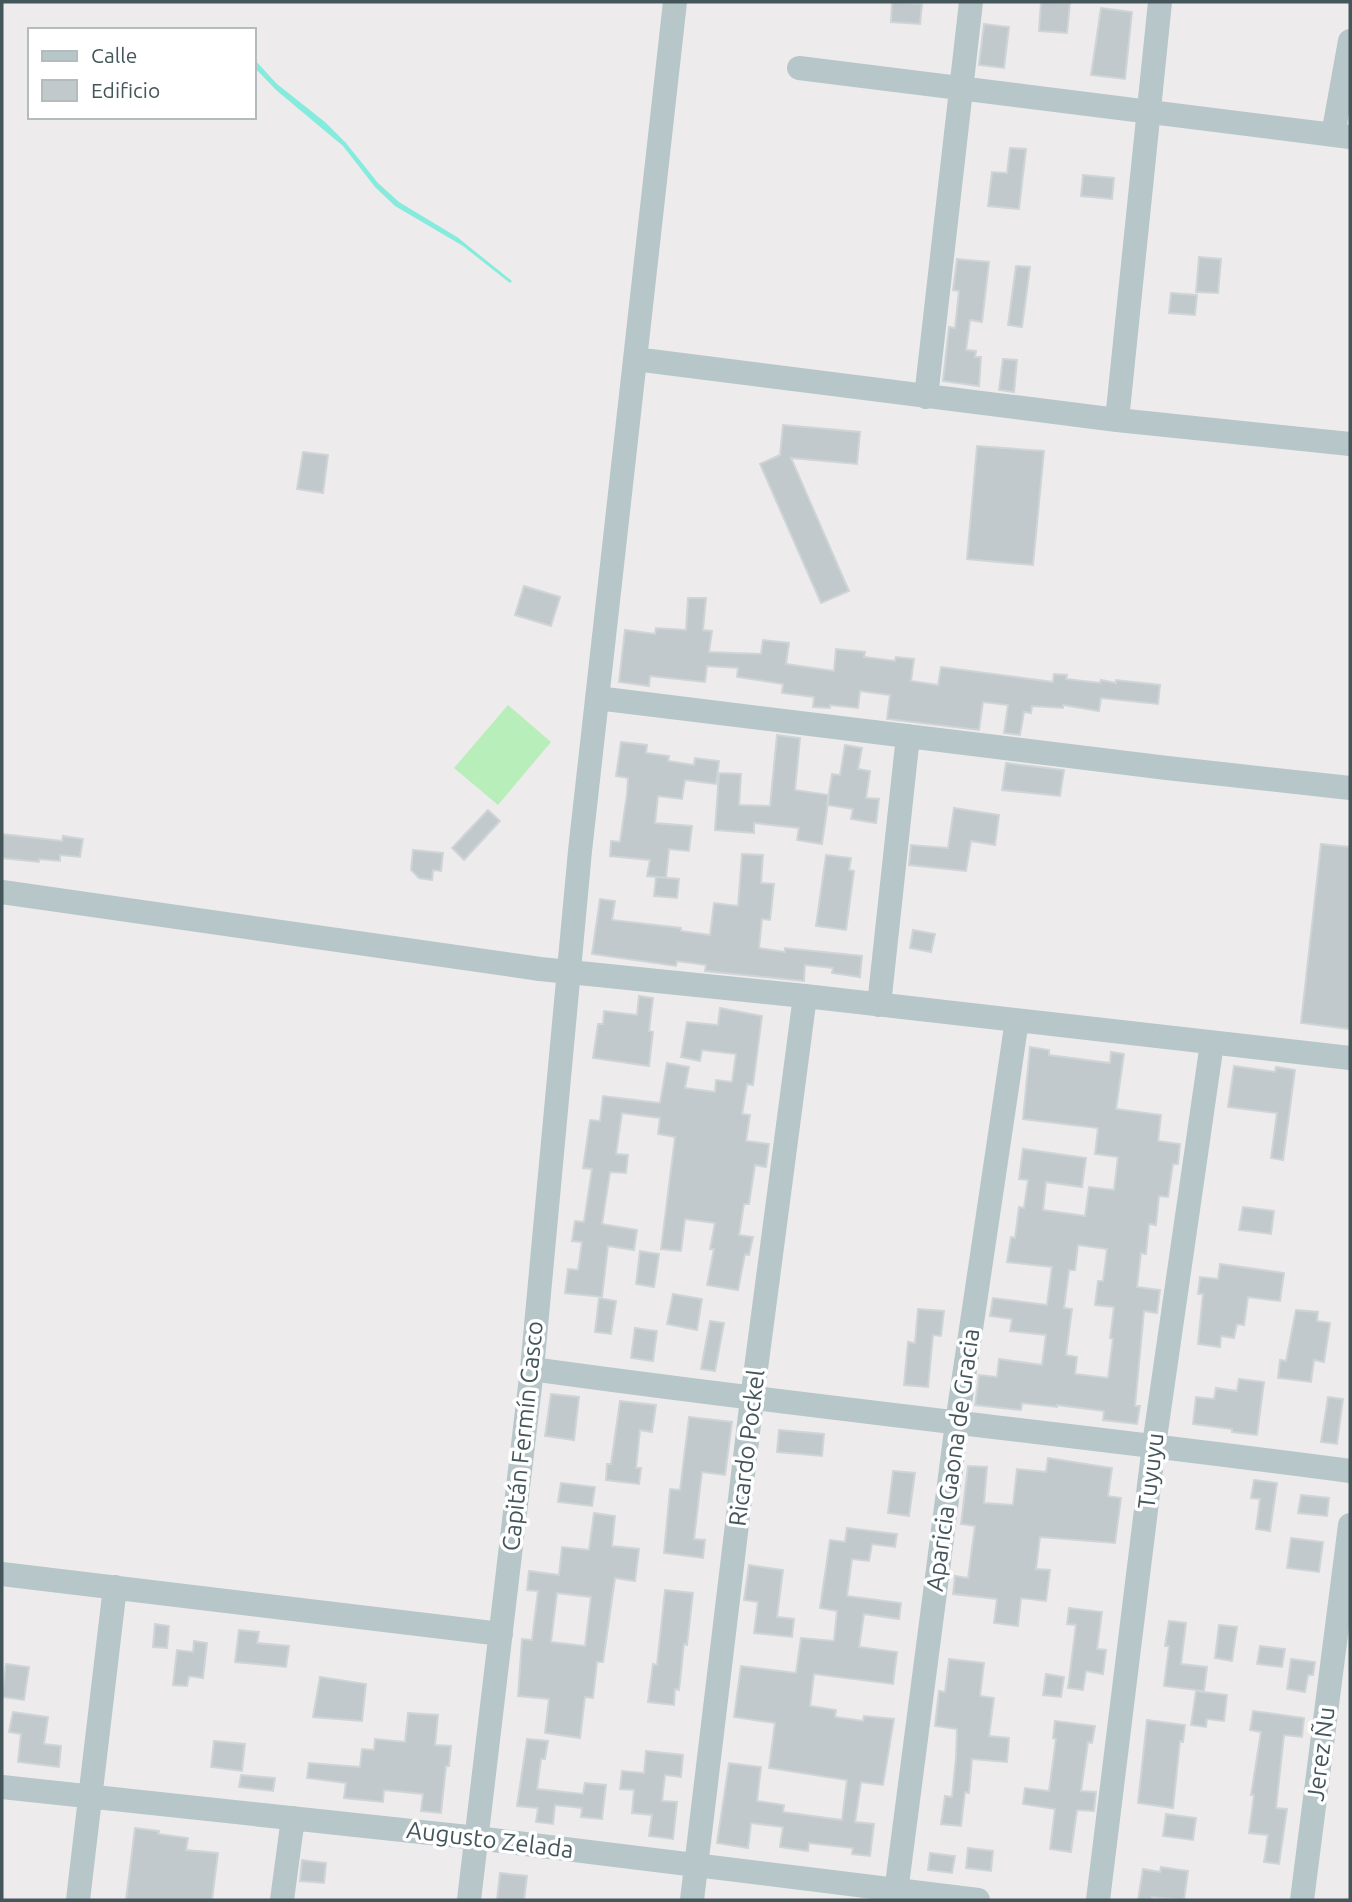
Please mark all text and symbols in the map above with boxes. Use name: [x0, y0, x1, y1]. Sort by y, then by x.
legend: [28, 28, 256, 119]
text: Calle: [91, 43, 137, 67]
text: Edificio: [91, 78, 160, 102]
street label: Capitán Fermín Casco: [497, 1320, 548, 1552]
street label: Aparicia Gaona de Gracia: [921, 1327, 984, 1593]
street label: Ricardo Pockel: [724, 1368, 769, 1528]
street label: Tuyuyu: [1132, 1431, 1169, 1511]
street label: Jerez Ñu: [1301, 1705, 1340, 1803]
street label: Augusto Zelada: [405, 1816, 575, 1863]

